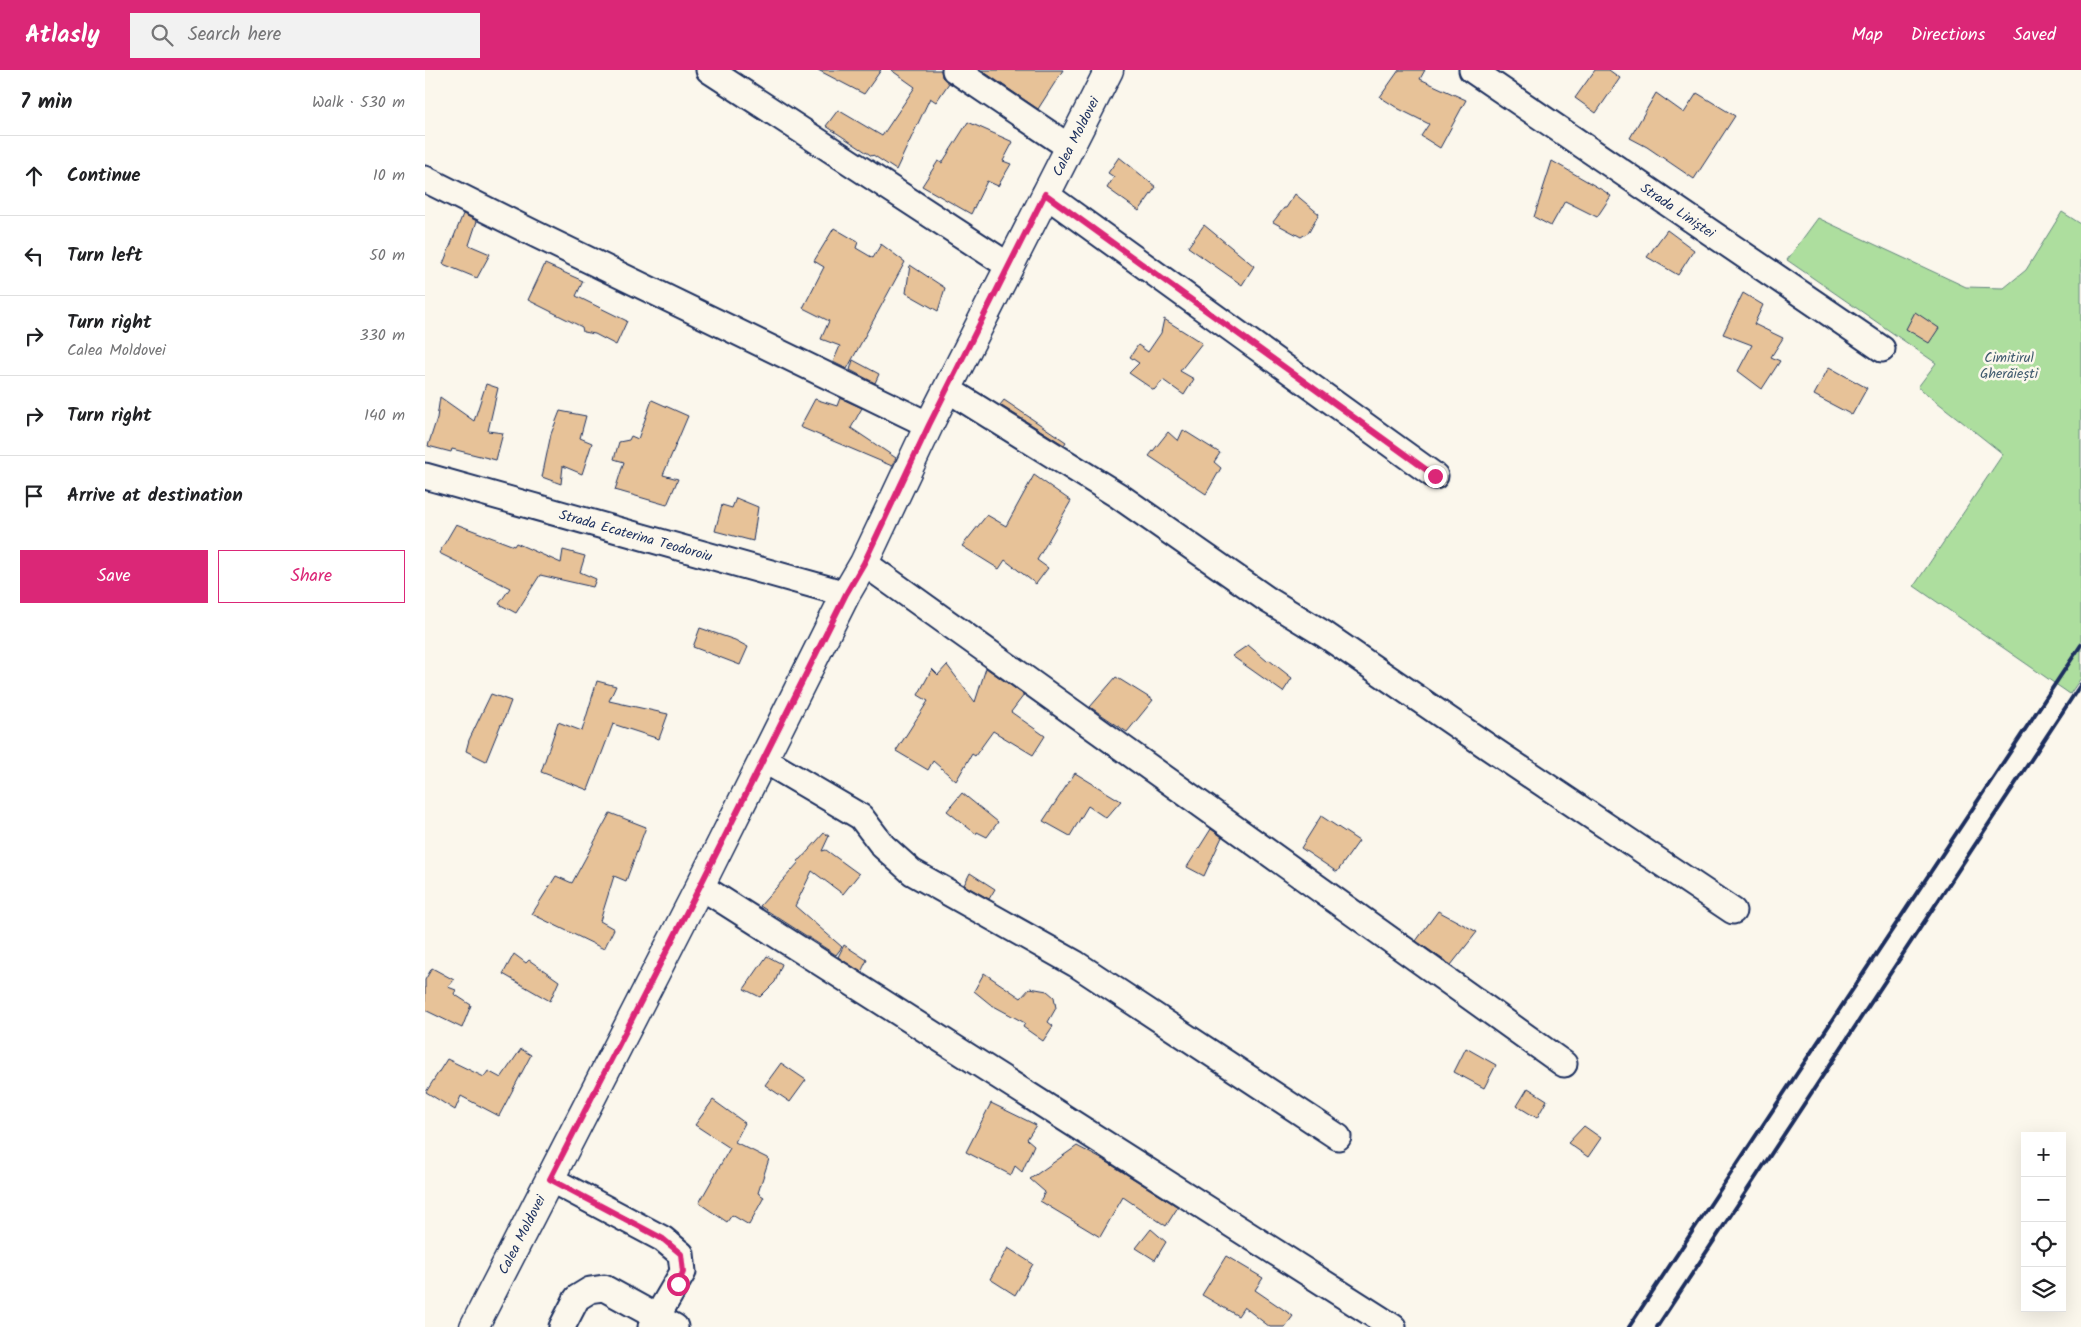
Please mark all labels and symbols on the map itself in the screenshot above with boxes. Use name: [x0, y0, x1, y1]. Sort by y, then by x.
street label: Calea Moldovei: [1047, 93, 1106, 180]
street label: Strada Liniștei: [1635, 178, 1720, 245]
park label: Cimitirul Gherăiești: [1980, 347, 2039, 385]
route end: [1424, 465, 1447, 488]
street label: Strada Ecaterina Teodoroiu: [556, 504, 715, 568]
street label: Calea Moldovei: [493, 1191, 552, 1278]
route start: [667, 1273, 690, 1296]

